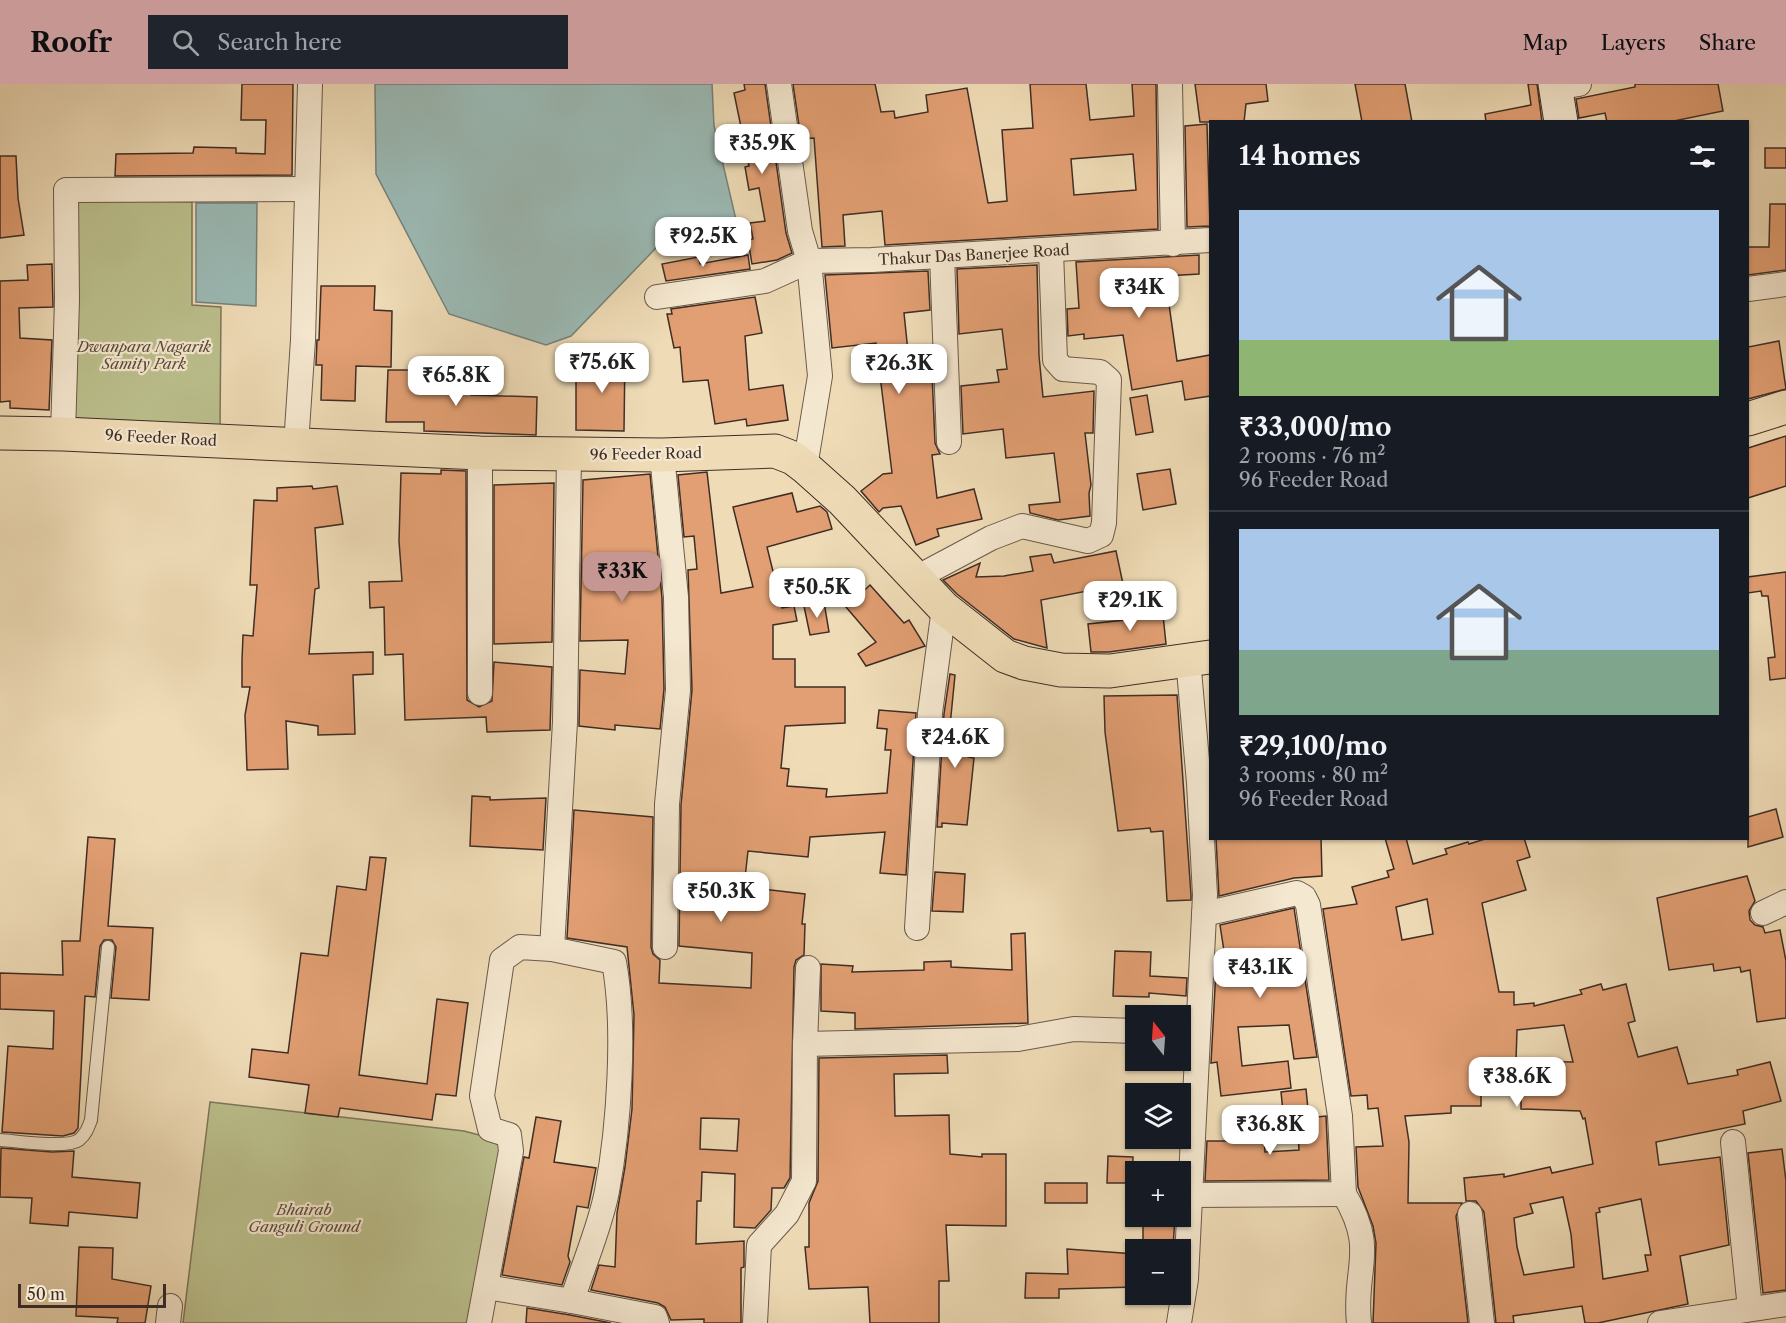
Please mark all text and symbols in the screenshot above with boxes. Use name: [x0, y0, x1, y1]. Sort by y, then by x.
search box: [148, 15, 568, 69]
text: Roofr: [30, 25, 112, 59]
icon: search: [169, 26, 202, 59]
text: Search here: [217, 29, 342, 56]
text: Map: [1523, 30, 1568, 55]
text: Layers: [1601, 30, 1666, 55]
text: Share: [1699, 30, 1756, 55]
pin: ₹35.9K: [713, 124, 811, 175]
text: ₹35.9K: [729, 131, 795, 155]
text: 14 homes: [1239, 140, 1361, 172]
icon: filters: [1686, 140, 1719, 173]
pin: ₹92.5K: [654, 217, 752, 268]
text: ₹92.5K: [669, 224, 737, 248]
street label: Thakur Das Banerjee Road: [878, 240, 1070, 269]
icon: home: [1425, 249, 1533, 357]
pin: ₹34K: [1103, 268, 1175, 319]
text: ₹34K: [1114, 275, 1164, 299]
park label: Dwanpara Nagarik Samity Park: [76, 337, 211, 373]
pin: ₹75.6K: [553, 343, 651, 394]
pin: ₹26.3K: [850, 344, 948, 395]
text: ₹75.6K: [569, 350, 635, 374]
text: ₹26.3K: [865, 351, 933, 375]
pin: ₹65.8K: [407, 356, 505, 407]
text: ₹65.8K: [422, 363, 490, 387]
text: ₹33,000/mo: [1239, 411, 1392, 443]
street label: 96 Feeder Road: [105, 425, 218, 450]
street label: 96 Feeder Road: [590, 443, 702, 464]
text: 2 rooms · 76 m²: [1239, 444, 1385, 468]
text: 96 Feeder Road: [1239, 468, 1389, 492]
pin: ₹33K: [586, 552, 658, 603]
text: ₹33K: [597, 559, 647, 583]
pin: ₹50.5K: [768, 568, 866, 619]
icon: home: [1425, 568, 1533, 676]
text: ₹50.5K: [783, 575, 851, 599]
pin: ₹29.1K: [1081, 581, 1179, 632]
text: ₹29.1K: [1098, 588, 1162, 612]
pin: ₹24.6K: [906, 718, 1004, 769]
text: ₹24.6K: [921, 725, 989, 749]
text: ₹29,100/mo: [1239, 730, 1387, 762]
text: 3 rooms · 80 m²: [1239, 763, 1388, 787]
text: 96 Feeder Road: [1239, 787, 1389, 811]
pin: ₹50.3K: [672, 872, 770, 923]
text: ₹50.3K: [687, 879, 755, 903]
pin: ₹43.1K: [1211, 948, 1309, 999]
text: ₹43.1K: [1227, 955, 1293, 979]
north arrow: [1125, 1005, 1191, 1071]
map controls: [1125, 1005, 1191, 1305]
pin: ₹38.6K: [1468, 1057, 1566, 1108]
text: ₹38.6K: [1483, 1064, 1551, 1088]
button: layers: [1125, 1083, 1191, 1149]
pin: ₹36.8K: [1221, 1105, 1319, 1156]
text: ₹36.8K: [1236, 1112, 1304, 1136]
button: +: [1125, 1161, 1191, 1227]
park label: Bhairab Ganguli Ground: [248, 1200, 362, 1236]
button: −: [1125, 1239, 1191, 1305]
scale bar: [18, 1281, 166, 1308]
text: 50 m: [27, 1284, 65, 1304]

